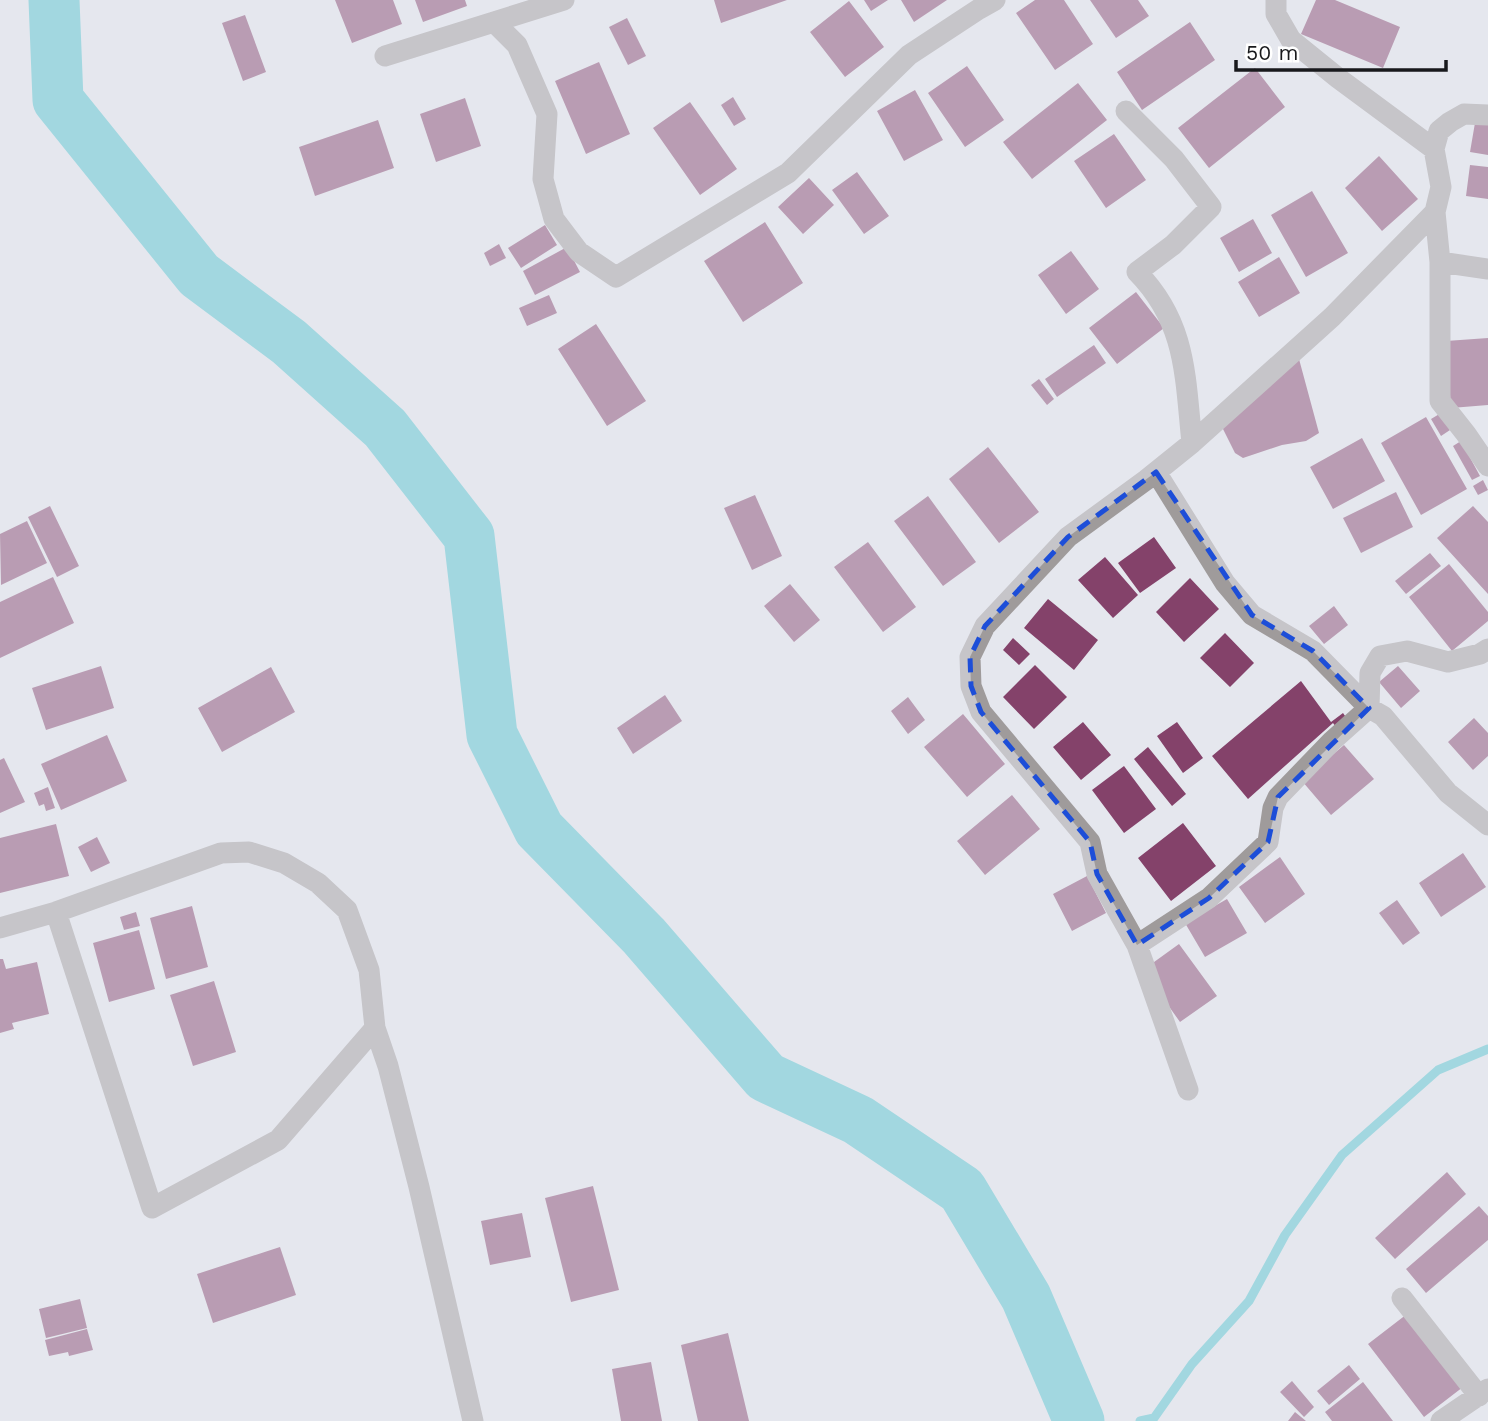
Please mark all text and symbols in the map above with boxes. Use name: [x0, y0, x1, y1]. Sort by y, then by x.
scale bar: [1236, 28, 1446, 72]
text: 50 m: [1246, 40, 1298, 65]

